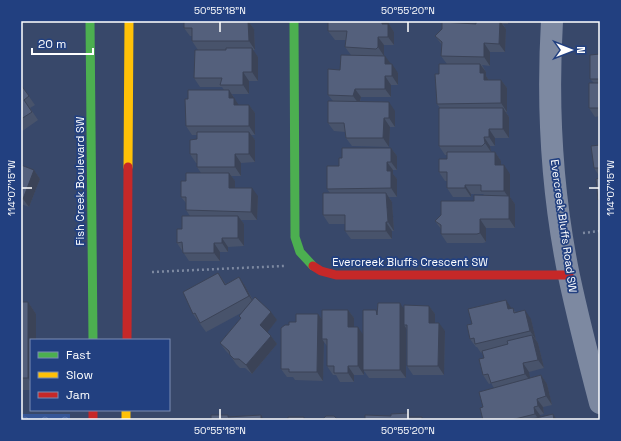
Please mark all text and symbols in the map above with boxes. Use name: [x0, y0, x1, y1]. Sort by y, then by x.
text: 50°55'18"N: [194, 4, 246, 17]
text: 50°55'20"N: [381, 4, 435, 17]
scale bar: [32, 30, 93, 56]
north arrow: [551, 30, 591, 70]
text: 20 m: [38, 36, 66, 52]
text: N: [574, 46, 588, 54]
street label: Fish Creek Boulevard SW: [73, 116, 87, 245]
street label: Evercreek Bluffs Road SW: [548, 158, 580, 294]
text: 114°07'15"W: [5, 160, 18, 216]
text: 114°07'15"W: [604, 160, 617, 216]
street label: Evercreek Bluffs Crescent SW: [332, 255, 488, 269]
legend: [30, 339, 170, 411]
text: Fast: [66, 347, 91, 363]
text: Slow: [66, 367, 93, 383]
text: Jam: [66, 387, 90, 403]
text: 50°55'18"N: [194, 424, 246, 437]
text: 50°55'20"N: [381, 424, 435, 437]

